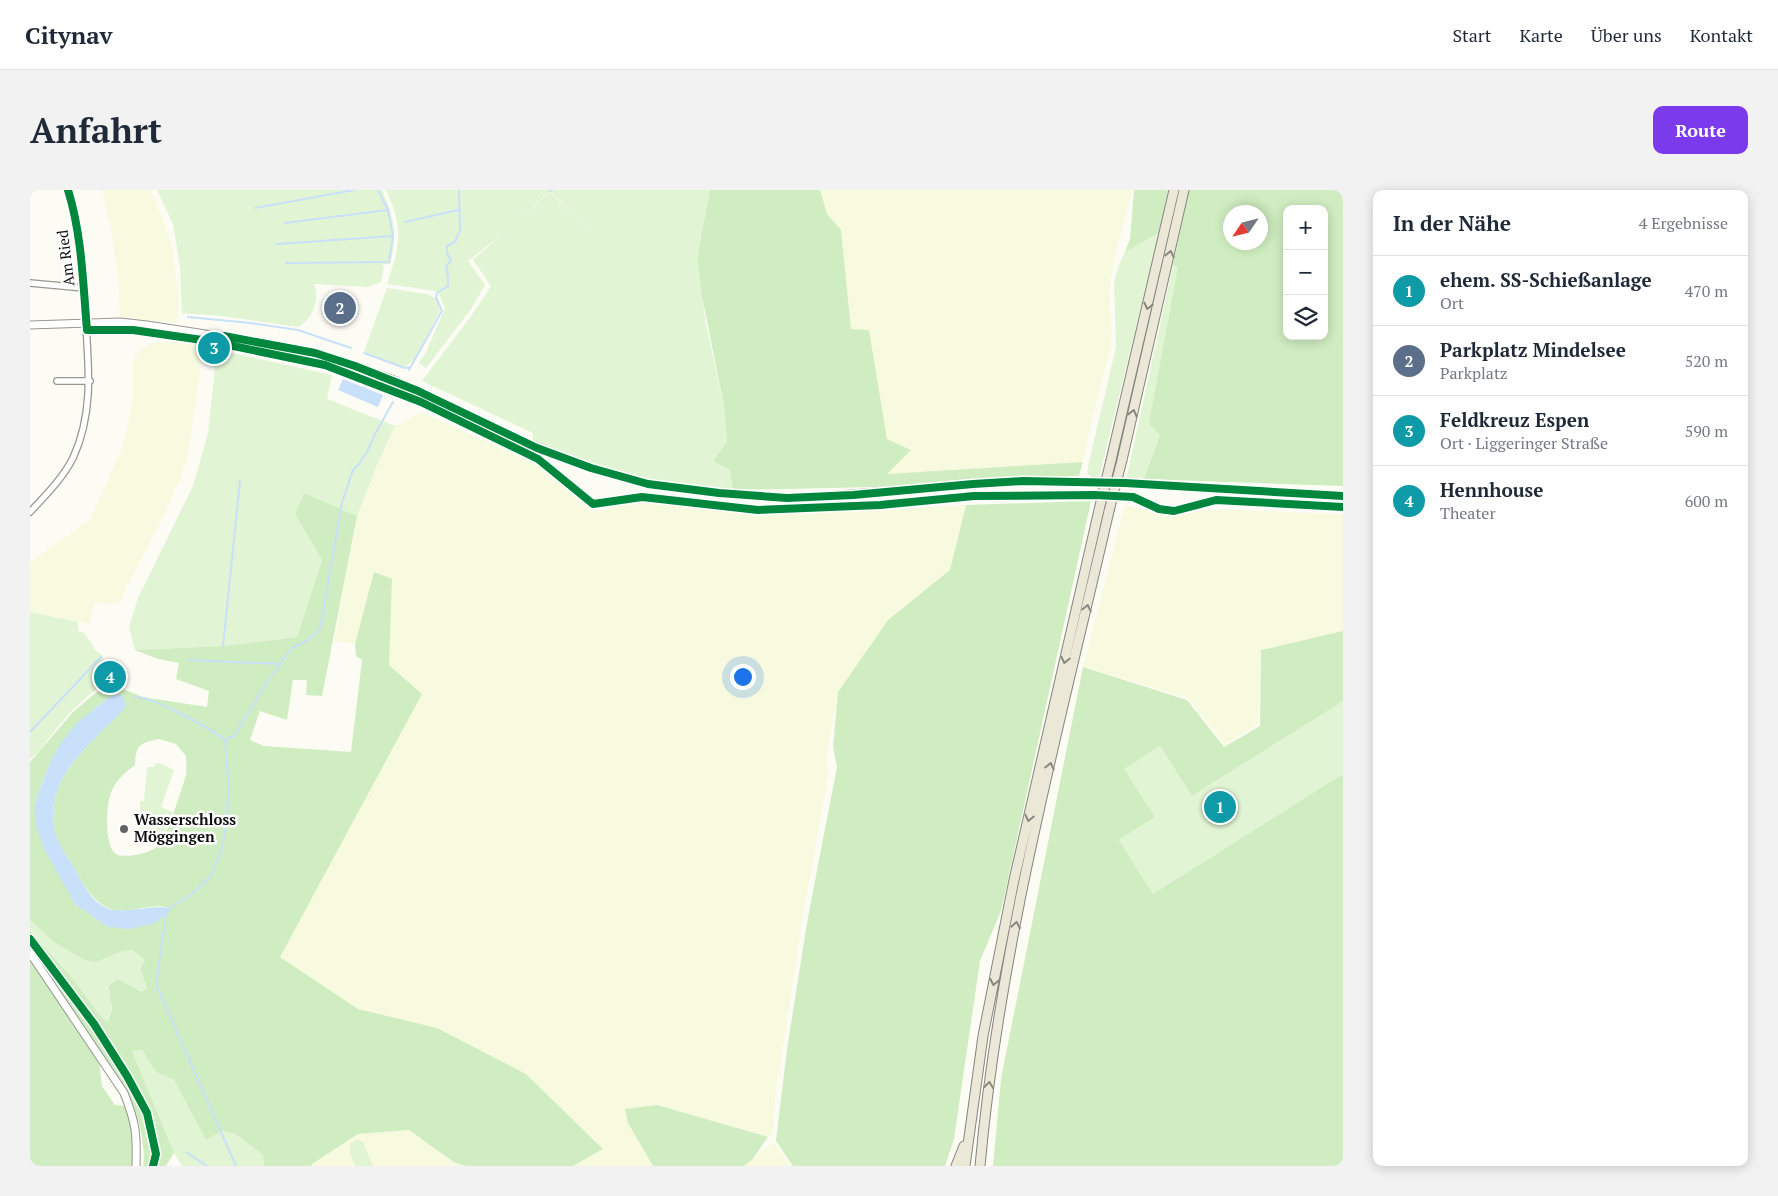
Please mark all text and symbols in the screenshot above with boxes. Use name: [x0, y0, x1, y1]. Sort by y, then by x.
text: Citynav: [25, 19, 112, 51]
text: Start: [1452, 23, 1491, 47]
text: Karte: [1519, 23, 1563, 47]
text: Über uns: [1591, 23, 1662, 47]
text: Kontakt: [1690, 23, 1753, 47]
button: Route: [1653, 106, 1748, 154]
text: Anfahrt: [30, 107, 162, 153]
north arrow: [1223, 205, 1268, 250]
map controls: [1283, 205, 1328, 340]
button: +: [1283, 205, 1328, 250]
text: In der Nähe: [1393, 209, 1511, 237]
text: 4 Ergebnisse: [1639, 212, 1728, 234]
street label: Am Ried: [52, 229, 78, 288]
one-way arrow: [1164, 250, 1175, 259]
button: −: [1283, 250, 1328, 295]
text: ehem. SS-Schießanlage: [1440, 267, 1652, 292]
text: 1: [1404, 280, 1414, 302]
text: 470 m: [1685, 280, 1728, 302]
pin: 2: [324, 289, 356, 327]
text: Ort: [1440, 292, 1464, 314]
button: layers: [1283, 295, 1328, 340]
one-way arrow: [1143, 301, 1154, 310]
pin: 3: [198, 329, 230, 367]
text: Parkplatz Mindelsee: [1440, 337, 1626, 362]
text: 2: [1404, 350, 1414, 372]
text: 520 m: [1685, 350, 1728, 372]
text: Parkplatz: [1440, 362, 1508, 384]
text: Feldkreuz Espen: [1440, 407, 1589, 432]
one-way arrow: [1127, 408, 1138, 417]
text: 3: [1404, 420, 1414, 442]
text: 590 m: [1685, 420, 1728, 442]
text: Ort · Liggeringer Straße: [1440, 432, 1608, 454]
text: Hennhouse: [1440, 477, 1543, 502]
text: 4: [1404, 490, 1414, 512]
text: 600 m: [1685, 490, 1728, 512]
text: Theater: [1440, 502, 1496, 524]
one-way arrow: [1081, 603, 1092, 612]
one-way arrow: [1060, 656, 1071, 664]
pin: 4: [94, 658, 126, 696]
your location: [730, 664, 756, 690]
one-way arrow: [1044, 761, 1055, 770]
pin: 1: [1204, 788, 1236, 826]
place label: Wasserschloss Möggingen: [134, 809, 236, 846]
one-way arrow: [1024, 814, 1035, 823]
marker: Wasserschloss Möggingen: [118, 823, 130, 835]
one-way arrow: [1010, 920, 1020, 929]
one-way arrow: [989, 977, 1000, 986]
one-way arrow: [983, 1081, 994, 1089]

